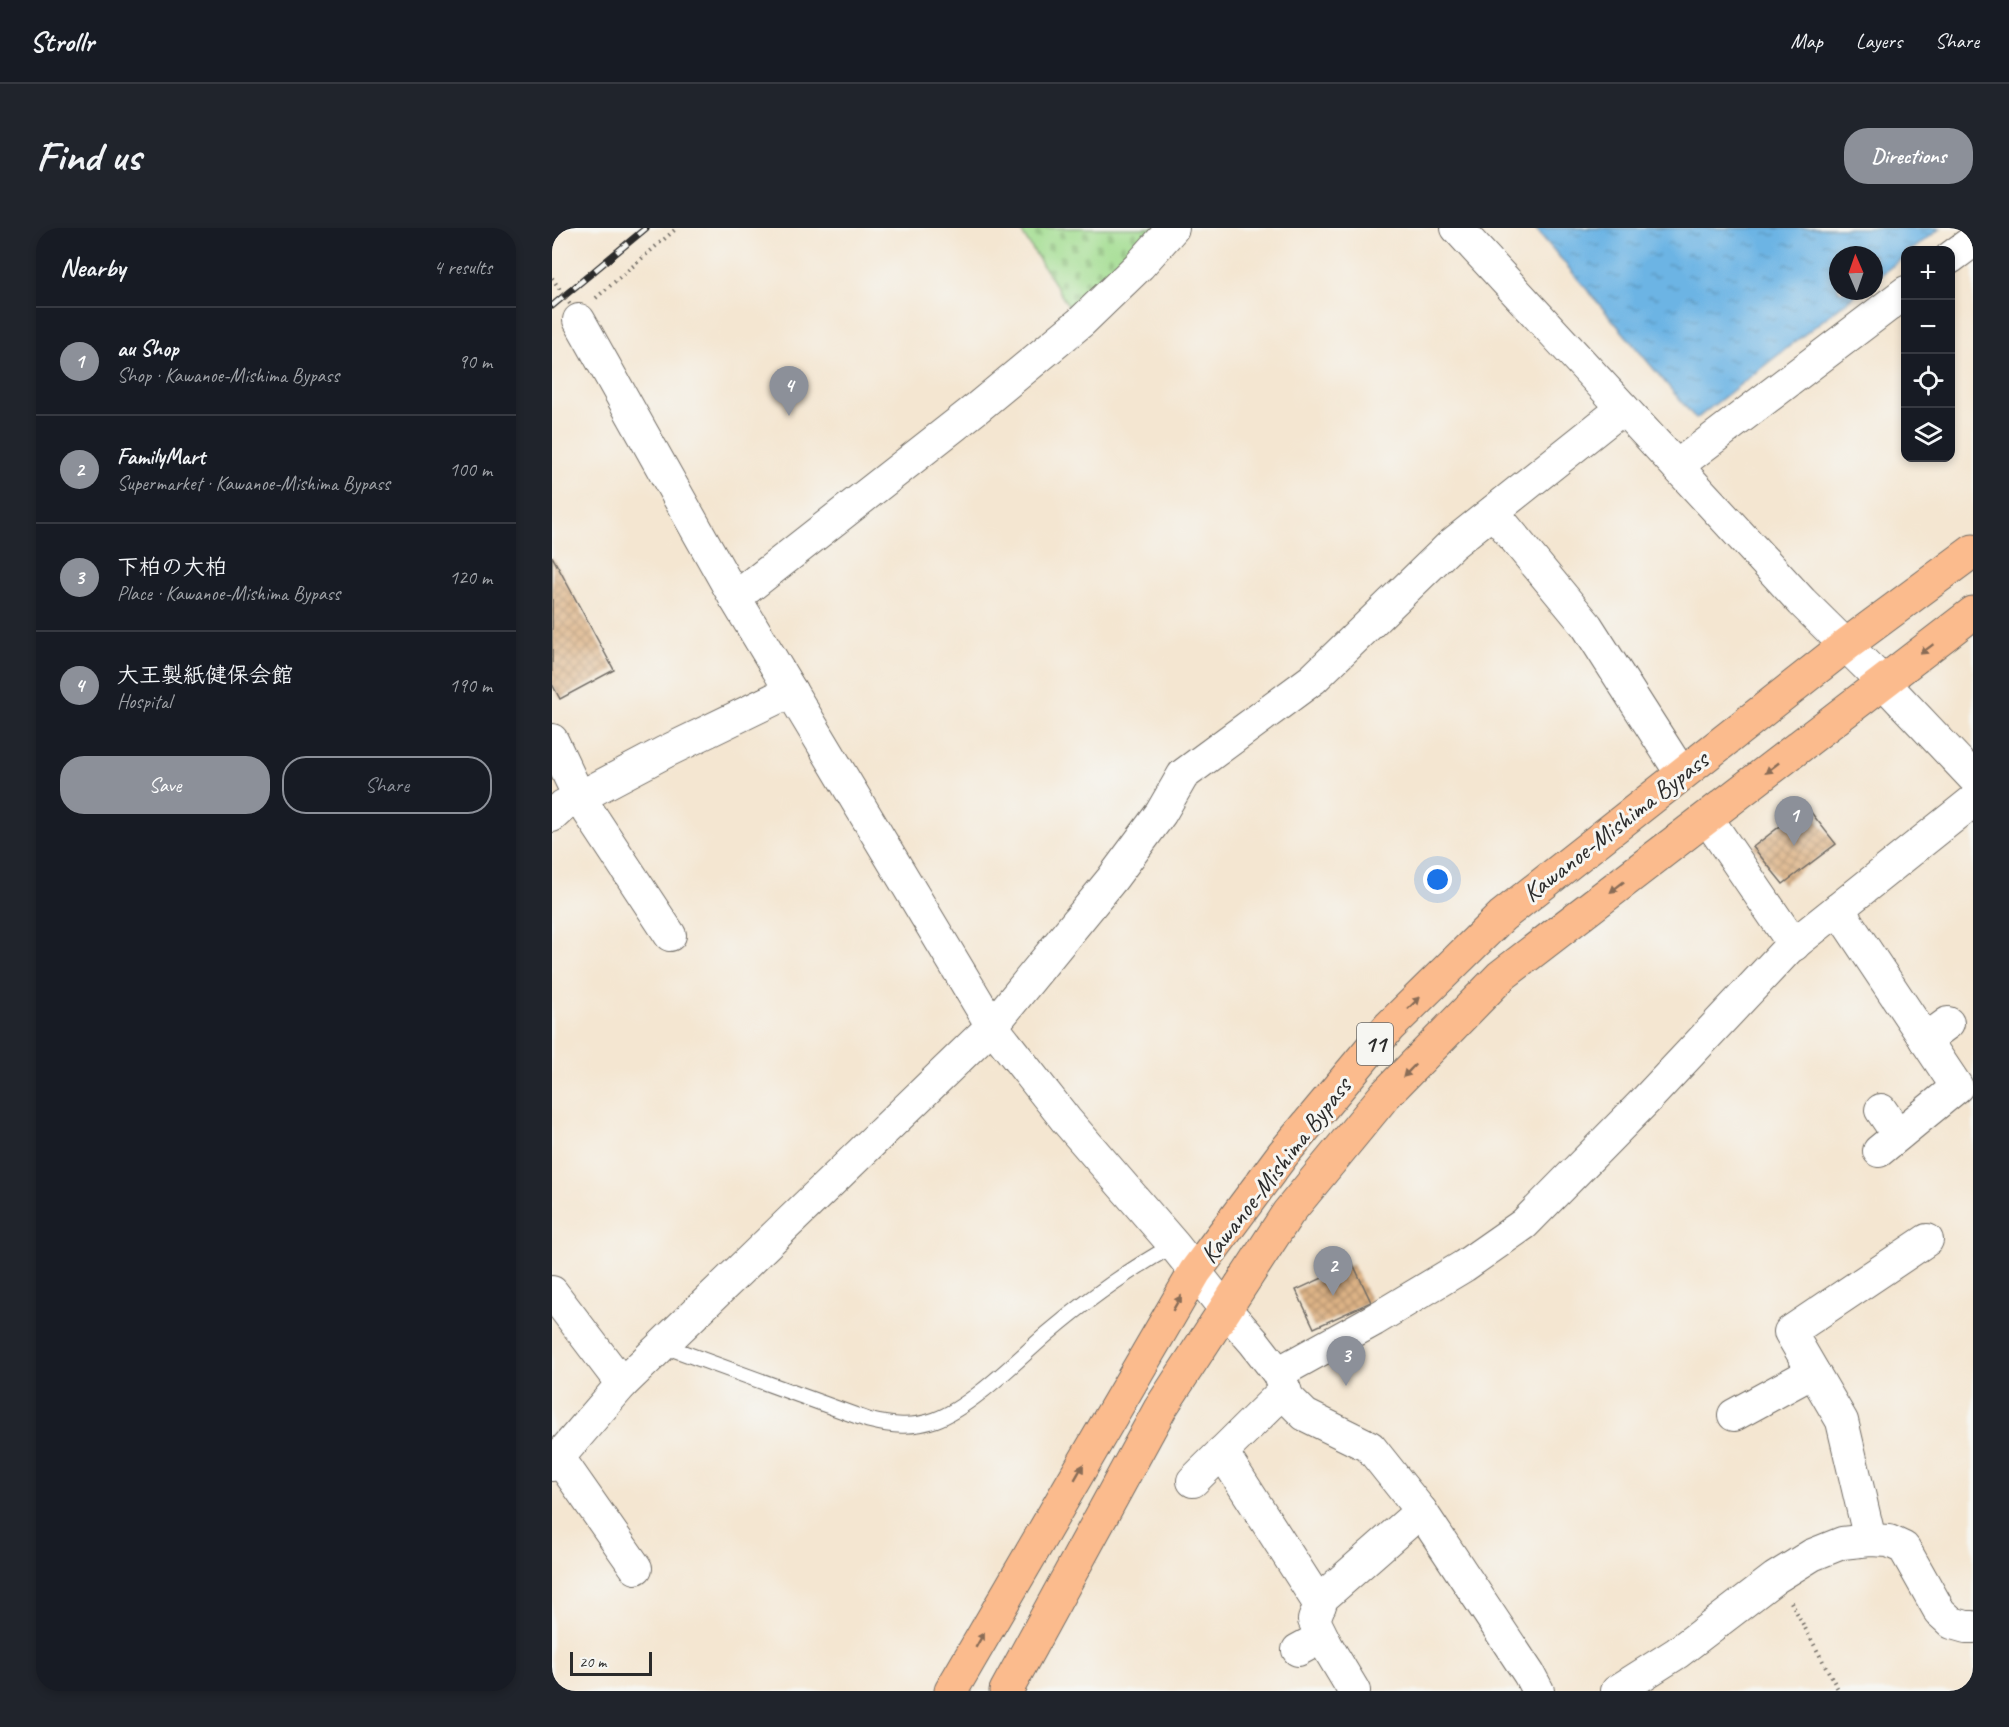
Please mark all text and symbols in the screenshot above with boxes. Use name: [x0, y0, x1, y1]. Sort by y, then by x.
text: Strollr: [30, 24, 94, 59]
text: Map: [1790, 28, 1823, 54]
text: Layers: [1856, 28, 1902, 54]
text: Share: [1935, 28, 1979, 54]
button: Directions: [1844, 128, 1973, 184]
text: Find us: [36, 130, 141, 183]
north arrow: [1829, 246, 1883, 300]
map controls: [1901, 246, 1955, 462]
button: +: [1901, 246, 1955, 300]
text: Nearby: [60, 251, 125, 284]
text: 4 results: [433, 255, 492, 280]
button: −: [1901, 300, 1955, 354]
text: au Shop: [117, 335, 178, 363]
text: 1: [75, 349, 84, 374]
text: 90 m: [458, 349, 492, 374]
button: locate: [1901, 354, 1955, 408]
text: Shop · Kawanoe-Mishima Bypass: [117, 363, 339, 388]
pin: 4: [770, 366, 808, 416]
button: layers: [1901, 408, 1955, 462]
text: FamilyMart: [117, 443, 205, 471]
text: 2: [75, 457, 84, 482]
text: 100 m: [449, 457, 492, 482]
text: Supermarket · Kawanoe-Mishima Bypass: [117, 471, 390, 496]
text: 下柏の大柏: [117, 553, 227, 581]
text: 3: [75, 565, 84, 590]
text: 120 m: [449, 565, 492, 590]
text: Place · Kawanoe-Mishima Bypass: [117, 581, 340, 606]
one-way arrow: [1919, 643, 1935, 655]
text: 大王製紙健保会館: [117, 661, 293, 689]
text: 4: [75, 673, 84, 698]
text: 190 m: [449, 673, 492, 698]
text: Hospital: [117, 689, 172, 714]
street label: Kawanoe-Mishima Bypass: [1516, 742, 1717, 909]
button: Save: [60, 756, 270, 814]
button: Share: [282, 756, 492, 814]
one-way arrow: [1764, 761, 1780, 774]
pin: 1: [1774, 796, 1814, 846]
your location: [1423, 865, 1452, 894]
one-way arrow: [1610, 880, 1625, 892]
one-way arrow: [1407, 996, 1421, 1010]
road number: 11: [1357, 1023, 1393, 1065]
one-way arrow: [1402, 1063, 1416, 1077]
street label: Kawanoe-Mishima Bypass: [1193, 1069, 1360, 1270]
pin: 2: [1314, 1246, 1352, 1296]
one-way arrow: [1172, 1294, 1182, 1311]
pin: 3: [1326, 1336, 1366, 1386]
one-way arrow: [1073, 1464, 1084, 1480]
one-way arrow: [975, 1632, 986, 1648]
scale bar: [570, 1649, 652, 1676]
text: 20 m: [579, 1652, 606, 1672]

